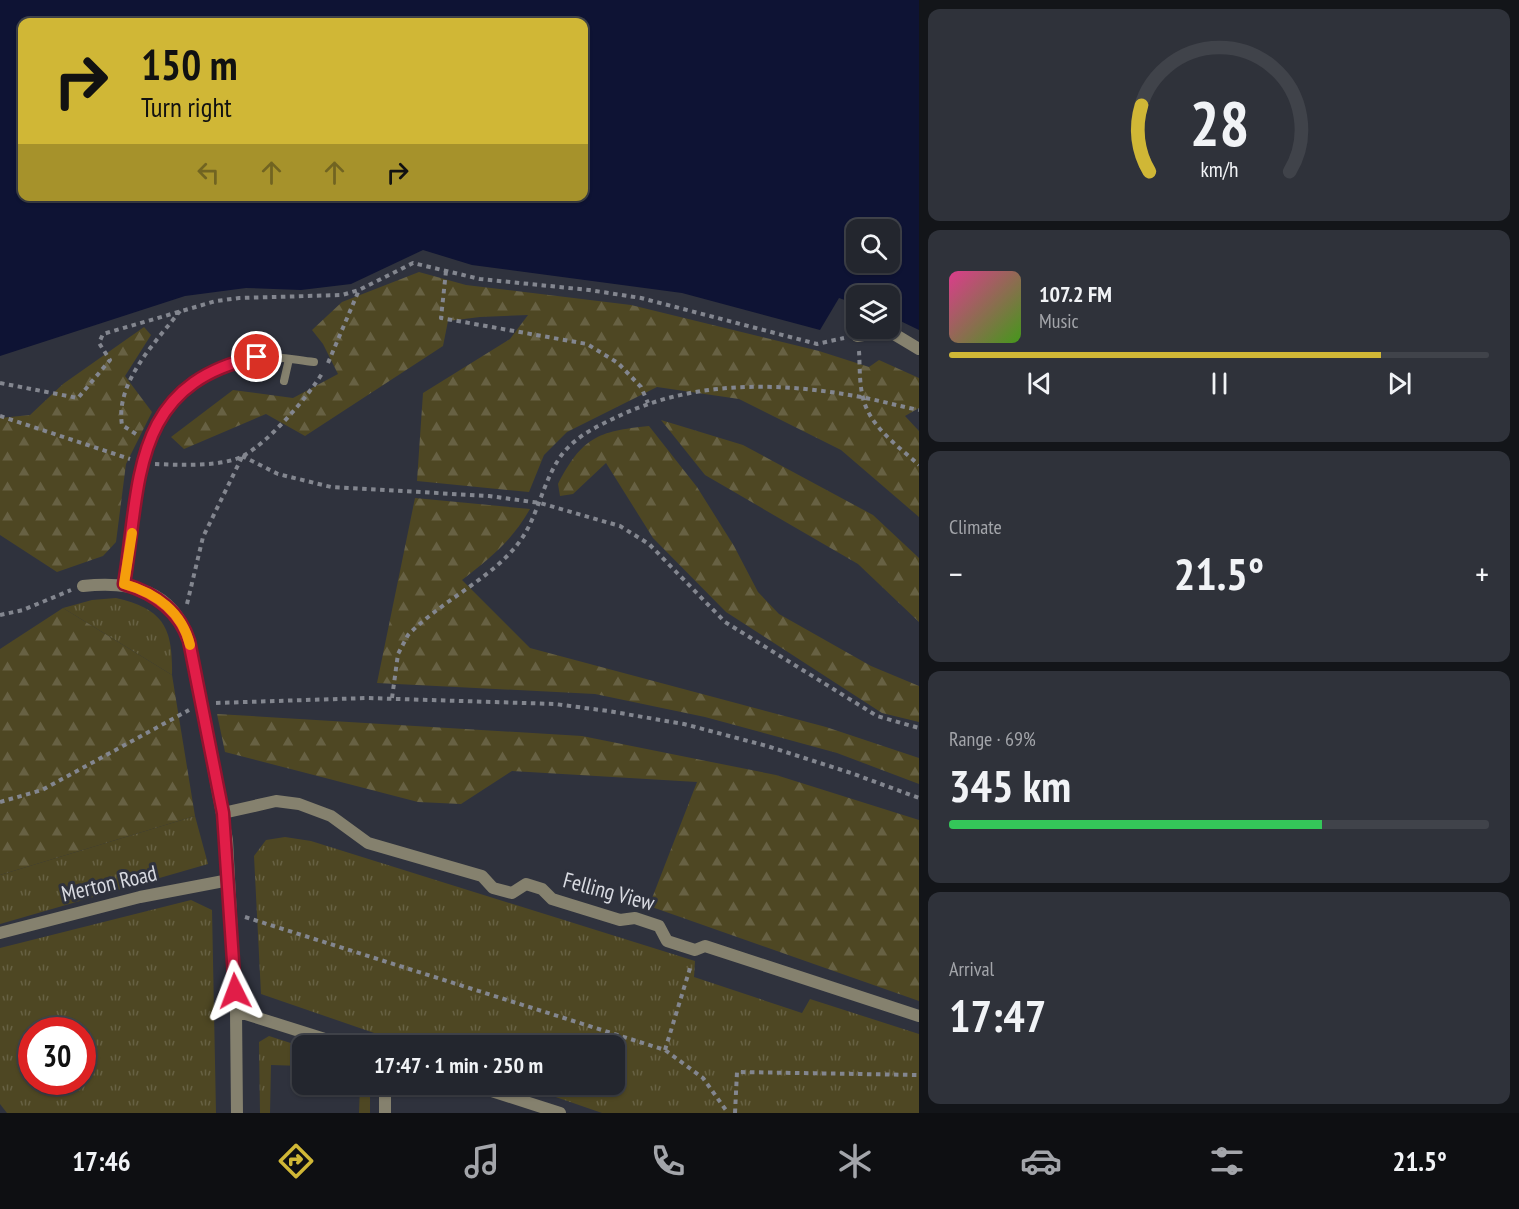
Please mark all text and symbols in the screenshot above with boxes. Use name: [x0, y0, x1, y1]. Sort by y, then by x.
text: 150 m: [141, 37, 238, 92]
icon: right: [42, 42, 120, 120]
text: 28: [1189, 82, 1249, 163]
text: Turn right: [141, 90, 232, 124]
text: km/h: [1200, 155, 1238, 183]
icon: left: [192, 156, 225, 189]
icon: ahead: [255, 156, 288, 189]
icon: ahead: [318, 156, 351, 189]
icon: right: [381, 156, 414, 189]
map controls: [846, 219, 900, 339]
button: search: [846, 219, 900, 273]
text: 107.2 FM: [1039, 280, 1112, 308]
button: layers: [846, 285, 900, 339]
text: Music: [1039, 308, 1079, 334]
pin: [231, 331, 282, 382]
icon: arrive: [240, 340, 273, 373]
icon: previous: [1023, 367, 1056, 400]
icon: pause: [1203, 367, 1236, 400]
icon: next: [1383, 367, 1416, 400]
text: Climate: [949, 514, 1002, 540]
text: 21.5°: [1174, 544, 1264, 602]
text: −: [949, 552, 963, 595]
text: +: [1475, 552, 1489, 595]
text: Range · 69%: [949, 726, 1036, 752]
text: 345 km: [949, 756, 1071, 814]
street label: Merton Road: [59, 858, 159, 908]
street label: Felling View: [560, 865, 658, 917]
text: Arrival: [949, 956, 994, 982]
position arrow: [203, 959, 267, 1023]
text: 17:47: [949, 986, 1046, 1044]
speed limit sign: 30: [18, 1017, 96, 1095]
text: 17:47 · 1 min · 250 m: [374, 1051, 543, 1079]
icon: directions: [275, 1140, 317, 1182]
icon: music: [461, 1140, 503, 1182]
icon: phone: [647, 1140, 689, 1182]
icon: climate: [834, 1140, 876, 1182]
icon: car: [1020, 1140, 1062, 1182]
icon: filters: [1206, 1140, 1248, 1182]
text: 17:46: [72, 1144, 131, 1178]
text: 21.5°: [1393, 1144, 1447, 1178]

